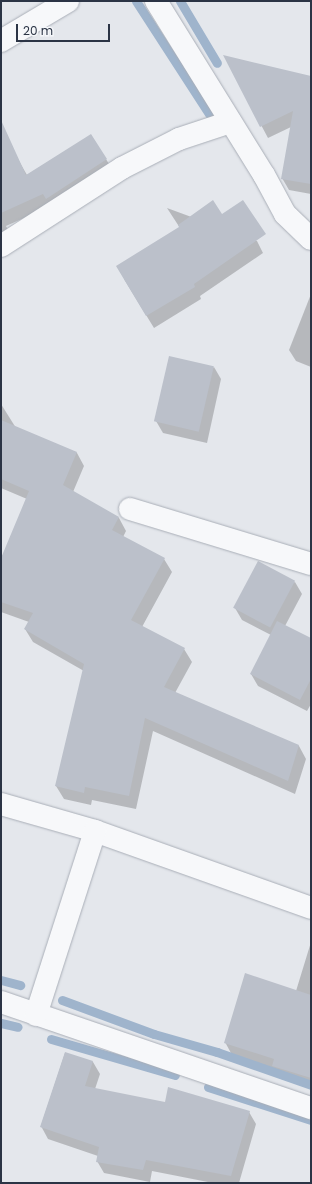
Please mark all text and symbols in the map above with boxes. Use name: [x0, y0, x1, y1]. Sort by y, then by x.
scale bar: [18, 16, 112, 42]
text: 20 m: [23, 22, 53, 39]

